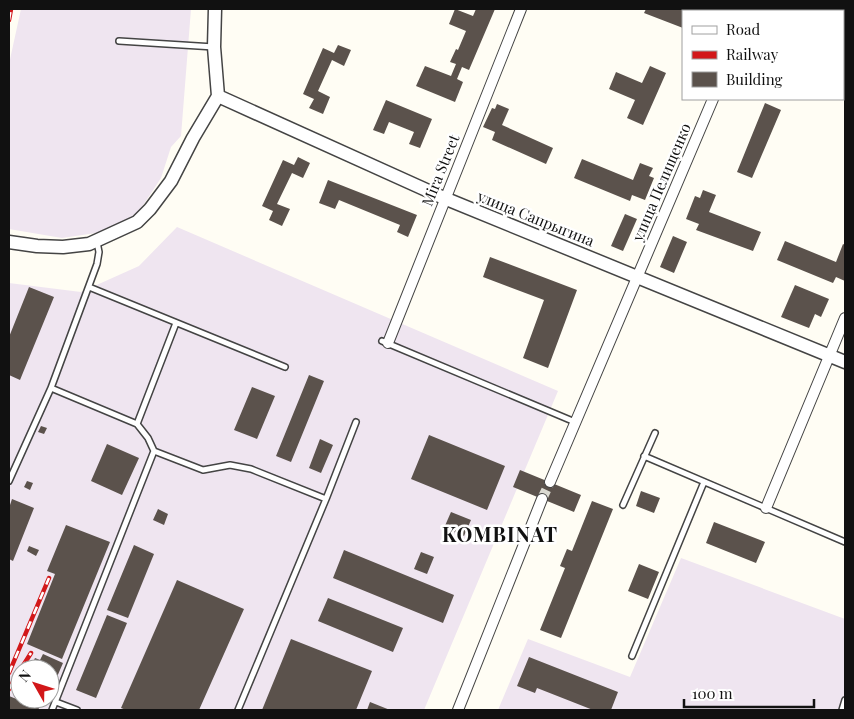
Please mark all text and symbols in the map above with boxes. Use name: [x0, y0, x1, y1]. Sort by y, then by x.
legend: [682, 10, 844, 100]
text: Road: [726, 19, 760, 39]
text: Railway: [726, 44, 779, 64]
text: Building: [726, 69, 783, 89]
street label: улица Пелищенко: [627, 120, 695, 245]
street label: Mira Street: [417, 131, 464, 209]
street label: улица Сапрыгина: [474, 185, 598, 251]
district label: KOMBINAT: [442, 520, 558, 547]
north arrow: [10, 659, 60, 709]
text: N: [14, 666, 35, 685]
scale bar: [684, 676, 814, 708]
text: 100 m: [692, 683, 733, 703]

